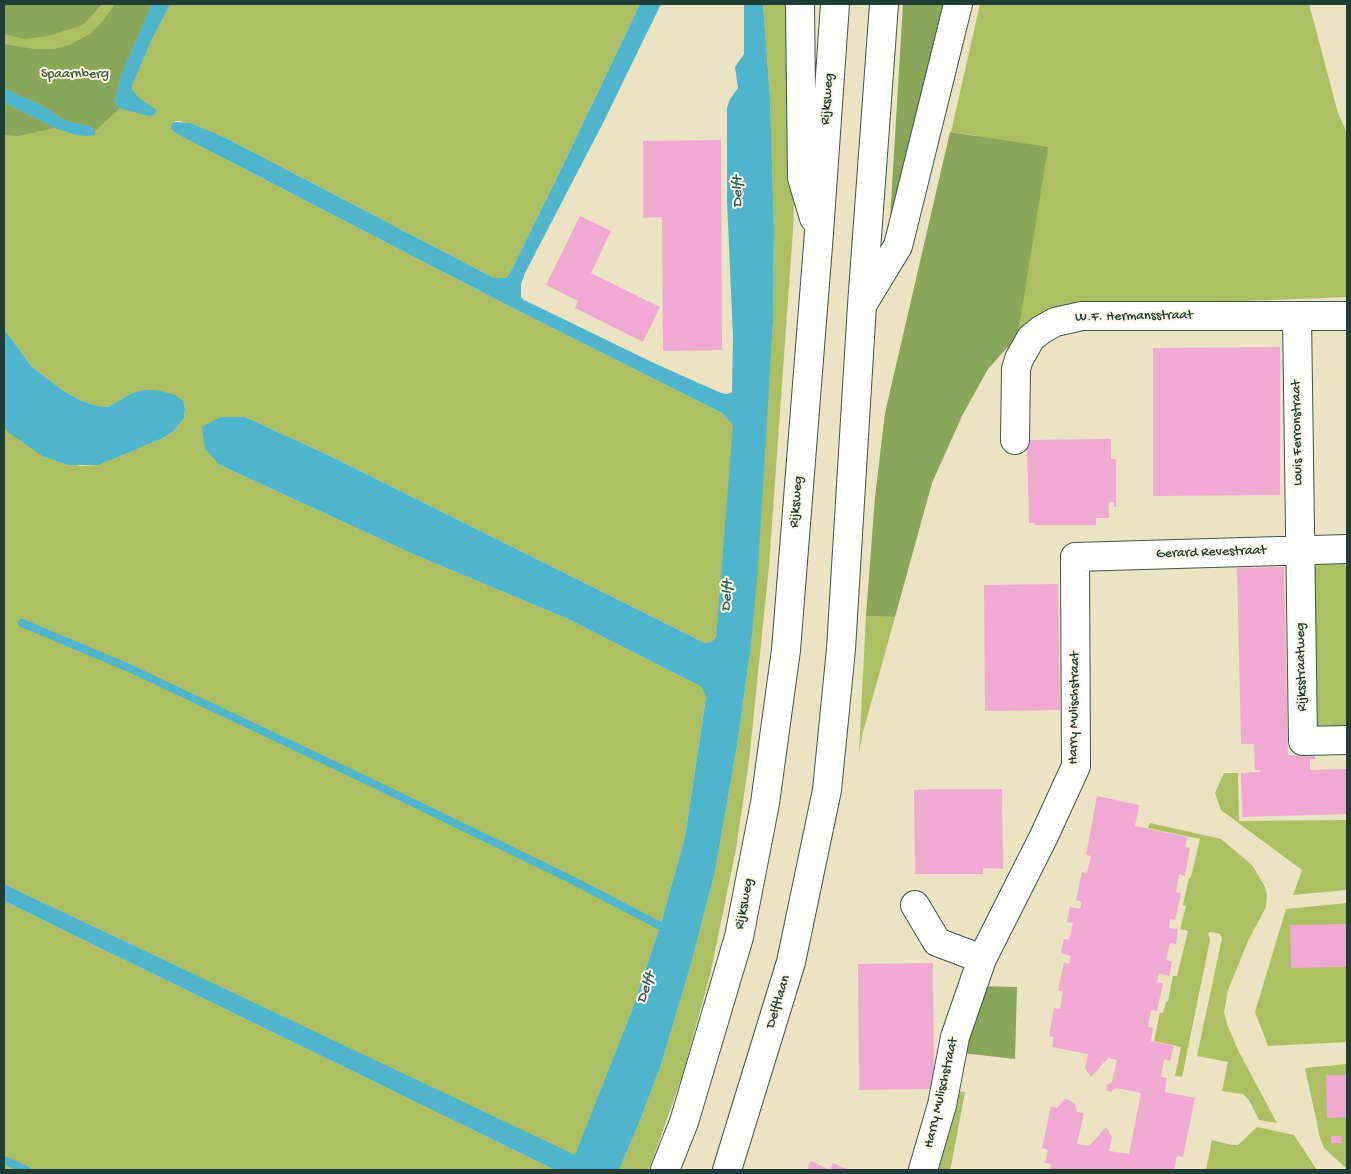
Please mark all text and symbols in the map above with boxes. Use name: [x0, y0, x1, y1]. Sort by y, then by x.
park label: Spaarnberg: [41, 67, 109, 83]
street label: Rijksweg: [818, 73, 838, 125]
water label: Delft: [730, 176, 748, 208]
street label: W.F. Hermansstraat: [1075, 308, 1193, 326]
street label: Louis Ferronstraat: [1289, 380, 1307, 486]
street label: Rijksweg: [786, 475, 808, 529]
street label: Gerard Revestraat: [1156, 543, 1266, 563]
water label: Delft: [718, 580, 738, 612]
street label: Rijksstraatweg: [1293, 622, 1311, 712]
street label: Harry Mulischstraat: [1066, 651, 1084, 765]
street label: Rijksweg: [732, 877, 758, 931]
water label: Delft: [633, 970, 661, 1006]
street label: Delftlaan: [763, 973, 795, 1031]
street label: Harry Mulischstraat: [921, 1036, 963, 1150]

